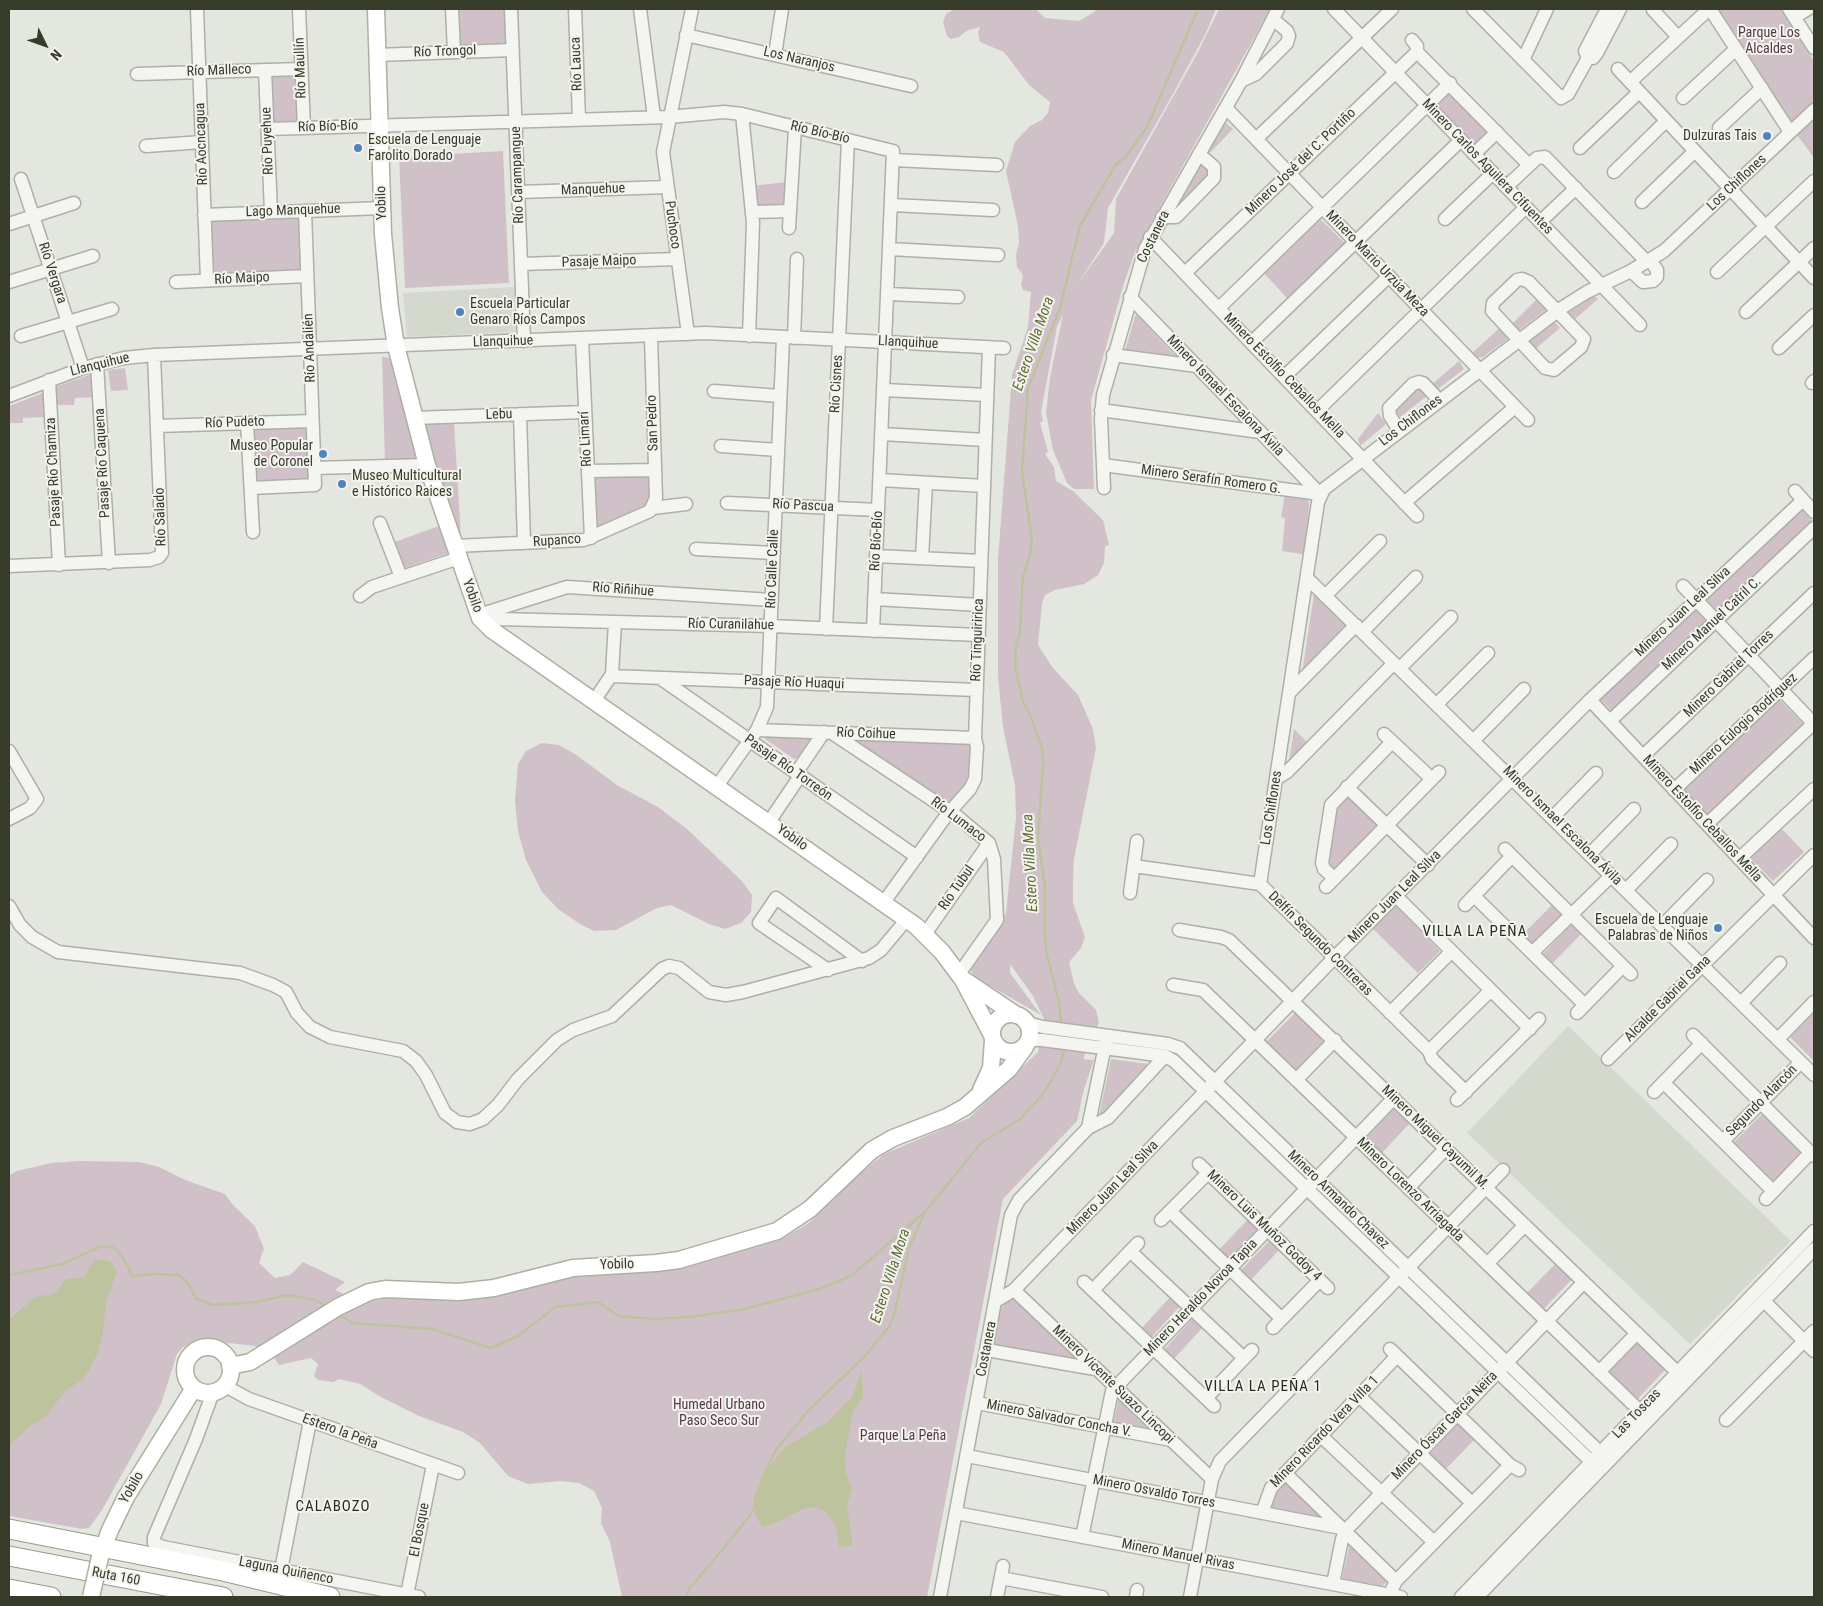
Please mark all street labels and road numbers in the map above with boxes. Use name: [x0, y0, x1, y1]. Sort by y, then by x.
street label: Río Maullín: [292, 37, 310, 99]
street label: Río Lauca: [568, 37, 586, 91]
street label: Río Trongol: [413, 43, 477, 61]
street label: Los Naranjos: [762, 44, 836, 76]
street label: Río Malleco: [186, 61, 252, 81]
street label: Minero Carlos Aguilera Cifuentes: [1418, 96, 1556, 238]
street label: Río Aocncagua: [192, 102, 212, 186]
street label: Minero José del C. Portiño: [1242, 105, 1360, 219]
street label: Río Puyehue: [258, 107, 278, 175]
street label: Río Bío-Bío: [298, 118, 358, 136]
street label: Río Bío-Bío: [789, 118, 851, 148]
street label: Río Carampangue: [508, 126, 528, 224]
street label: Los Chiflones: [1704, 151, 1770, 215]
street label: Manquehue: [560, 180, 626, 200]
street label: Yobilo: [373, 186, 391, 220]
street label: Puchoco: [660, 200, 684, 250]
street label: Lago Manquehue: [245, 201, 341, 221]
street label: Minero Mario Urzúa Meza: [1322, 207, 1432, 321]
street label: Costanera: [1134, 208, 1174, 266]
street label: Río Vergara: [34, 240, 70, 306]
street label: Pasaje Maipo: [561, 252, 637, 272]
street label: Río Maipo: [214, 269, 270, 289]
street label: Minero Estolfio Ceballos Mella: [1220, 310, 1348, 442]
street label: Río Andalién: [300, 313, 320, 383]
street label: Minero Ismael Escalona Ávila: [1163, 332, 1287, 460]
street label: Llanquihue: [473, 333, 533, 351]
street label: Llanquihue: [877, 333, 939, 353]
street label: Llanquihue: [69, 350, 131, 380]
street label: Río Cisnes: [827, 354, 847, 414]
street label: Los Chiflones: [1376, 392, 1446, 450]
street label: San Pedro: [644, 395, 662, 451]
street label: Lebu: [485, 406, 513, 424]
street label: Pasaje Río Caquena: [92, 408, 114, 518]
street label: Río Limarí: [576, 411, 596, 467]
street label: Río Pudeto: [205, 414, 265, 432]
street label: Pasaje Río Chamiza: [43, 417, 65, 527]
street label: Minero Serafín Romero G.: [1140, 462, 1282, 498]
street label: Río Salado: [152, 487, 170, 547]
street label: Río Pascua: [772, 496, 834, 516]
street label: Río Bío-Bío: [867, 510, 887, 572]
street label: Río Calle Calle: [763, 529, 783, 609]
street label: Rupanco: [532, 531, 582, 551]
street label: Minero Juan Leal Silva: [1632, 563, 1734, 661]
street label: Minero Manuel Catril C.: [1659, 574, 1765, 674]
street label: Yobilo: [458, 577, 486, 615]
street label: Río Riñihue: [592, 579, 654, 601]
street label: Río Tinguiririca: [968, 598, 988, 682]
street label: Río Curanilahue: [688, 616, 774, 634]
street label: Minero Gabriel Torres: [1680, 627, 1778, 721]
street label: Minero Eulogio Rodríguez: [1687, 670, 1801, 778]
street label: Pasaje Río Huaqui: [743, 673, 845, 693]
street label: Río Coihue: [836, 725, 896, 743]
street label: Pasaje Río Torreón: [741, 731, 835, 805]
street label: Minero Estolfio Ceballos Mella: [1639, 752, 1765, 886]
street label: Minero Ismael Escalona Ávila: [1499, 763, 1625, 889]
street label: Los Chiflones: [1258, 770, 1286, 846]
street label: Río Lumaco: [927, 794, 989, 846]
street label: Yobilo: [773, 821, 811, 855]
street label: Minero Juan Leal Silva: [1345, 847, 1445, 947]
street label: Río Tubul: [935, 862, 979, 914]
street label: Delfín Segundo Contreras: [1264, 888, 1376, 1000]
street label: Alcalde Gabriel Gana: [1621, 952, 1715, 1046]
street label: Segundo Alarcón: [1723, 1062, 1801, 1140]
street label: Minero Miguel Cayumil M.: [1378, 1082, 1492, 1194]
street label: Minero Lorenzo Arriagada: [1353, 1134, 1467, 1246]
street label: Minero Juan Leal Silva: [1064, 1137, 1162, 1239]
street label: Minero Armando Chavez: [1284, 1147, 1392, 1253]
street label: Minero Luis Muñoz Godoy 4: [1203, 1167, 1325, 1285]
street label: Minero Heraldo Novoa Tapia: [1141, 1236, 1261, 1360]
street label: Yobilo: [600, 1256, 634, 1274]
street label: Costanera: [973, 1320, 1001, 1378]
street label: Minero Vicente Suazo Lincopi: [1048, 1322, 1178, 1448]
street label: Minero Óscar García Neira: [1389, 1368, 1501, 1484]
street label: Minero Ricardo Vera Villa 1: [1267, 1373, 1383, 1491]
street label: Las Toscas: [1609, 1386, 1665, 1442]
street label: Minero Salvador Concha V.: [985, 1397, 1133, 1441]
street label: Estero la Peña: [300, 1411, 380, 1453]
street label: Yobilo: [116, 1469, 148, 1507]
street label: Minero Osvaldo Torres: [1091, 1472, 1217, 1512]
street label: El Bosque: [407, 1502, 433, 1558]
street label: Minero Manuel Rivas: [1120, 1536, 1236, 1574]
street label: Laguna Quiñenco: [237, 1554, 335, 1588]
street label: Ruta 160: [90, 1564, 142, 1590]

